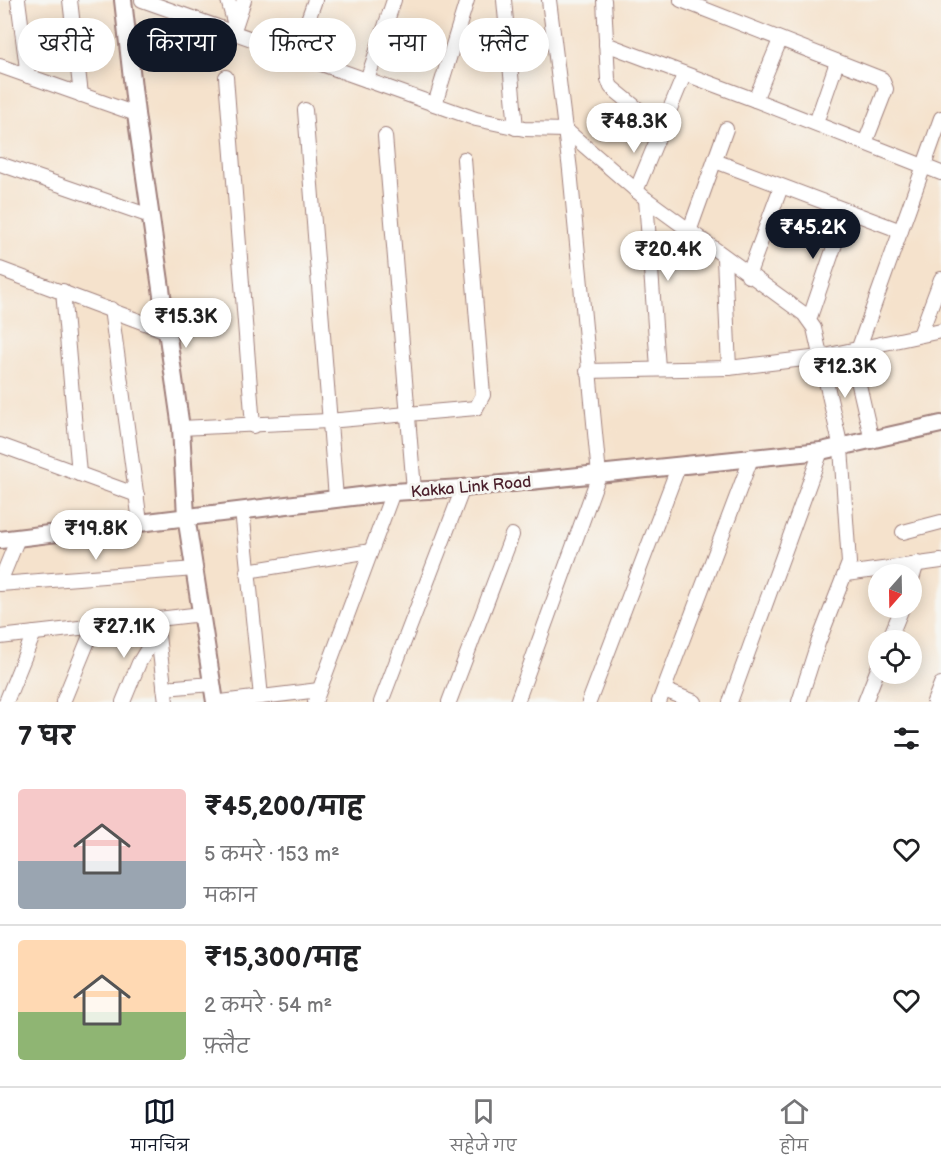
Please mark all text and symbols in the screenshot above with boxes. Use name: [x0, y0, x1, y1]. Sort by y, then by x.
chip: खरीदें: [18, 18, 115, 72]
chip: किराया: [127, 18, 237, 72]
chip: फ़िल्टर: [249, 18, 356, 72]
chip: नया: [368, 18, 447, 72]
chip: फ़्लैट: [459, 18, 549, 72]
pin: ₹48.3K: [585, 103, 683, 154]
text: ₹48.3K: [600, 110, 668, 134]
pin: ₹45.2K: [764, 209, 862, 260]
text: ₹45.2K: [779, 216, 847, 240]
pin: ₹20.4K: [619, 231, 717, 282]
text: ₹20.4K: [634, 238, 702, 262]
pin: ₹15.3K: [137, 298, 235, 349]
text: ₹15.3K: [154, 305, 218, 329]
pin: ₹12.3K: [796, 348, 894, 399]
text: ₹12.3K: [813, 355, 877, 379]
street label: Kakka Link Road: [410, 473, 532, 502]
pin: ₹19.8K: [47, 510, 145, 561]
text: ₹19.8K: [64, 517, 128, 541]
north arrow: [868, 564, 922, 618]
map controls: [868, 564, 922, 684]
pin: ₹27.1K: [75, 608, 173, 659]
text: ₹27.1K: [93, 615, 155, 639]
button: locate: [868, 630, 922, 684]
text: 7 घर: [18, 722, 74, 753]
icon: filters: [890, 722, 923, 755]
text: ₹45,200/माह: [204, 792, 364, 823]
icon: home: [66, 813, 138, 885]
icon: heart: [890, 833, 923, 866]
text: 5 कमरे · 153 m²: [204, 843, 340, 867]
text: मकान: [204, 884, 257, 908]
text: ₹15,300/माह: [204, 943, 359, 974]
icon: home: [66, 964, 138, 1036]
icon: heart: [890, 984, 923, 1017]
text: 2 कमरे · 54 m²: [204, 994, 332, 1018]
text: फ़्लैट: [204, 1035, 250, 1059]
tab: मानचित्र: [130, 1095, 189, 1163]
tab: सहेजे गए: [450, 1095, 517, 1163]
tab: होम: [778, 1095, 811, 1163]

